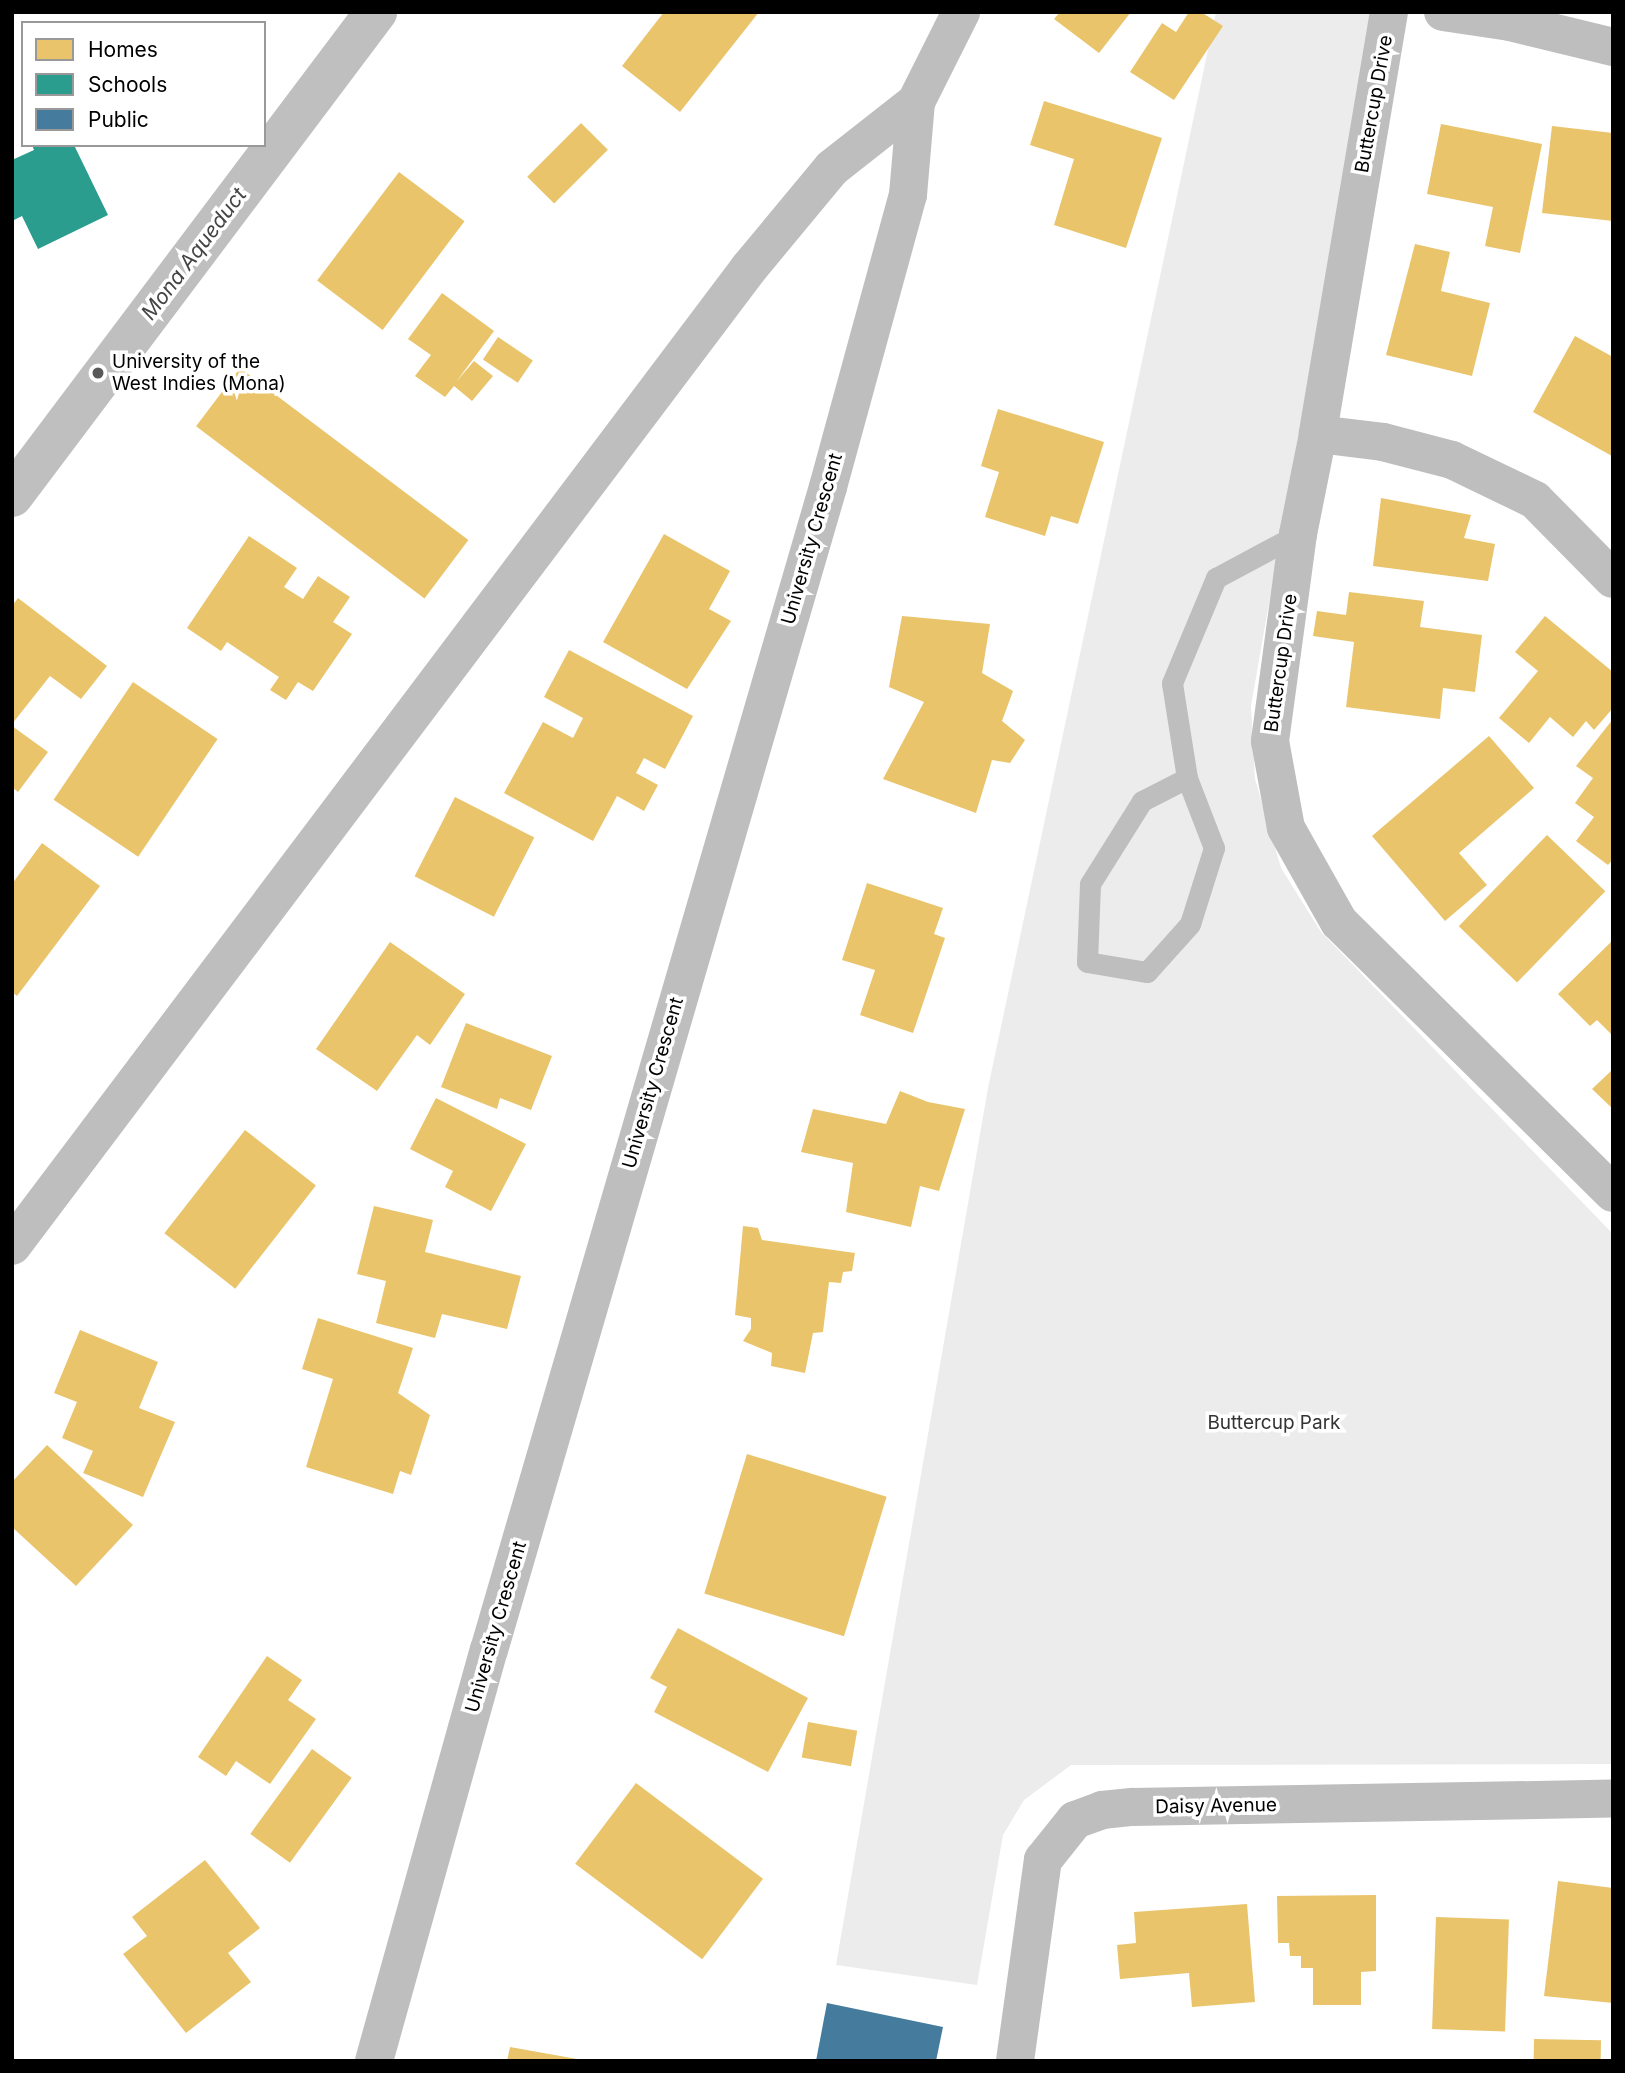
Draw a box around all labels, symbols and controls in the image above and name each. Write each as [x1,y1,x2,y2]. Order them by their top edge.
legend [21,21,266,147]
street label: Buttercup Drive [1351,33,1397,175]
text: Homes [88,37,158,62]
text: Schools [88,72,167,97]
text: Public [88,107,149,132]
water label: Mona Aqueduct [136,183,252,325]
place label: University of the West Indies (Mona) [112,351,286,395]
marker: University of the West Indies (Mona) [90,365,106,381]
street label: University Crescent [777,451,847,627]
street label: Buttercup Drive [1260,592,1302,734]
street label: University Crescent [618,995,688,1171]
park label: Buttercup Park [1207,1412,1341,1434]
street label: University Crescent [461,1539,531,1715]
street label: Daisy Avenue [1155,1794,1277,1818]

